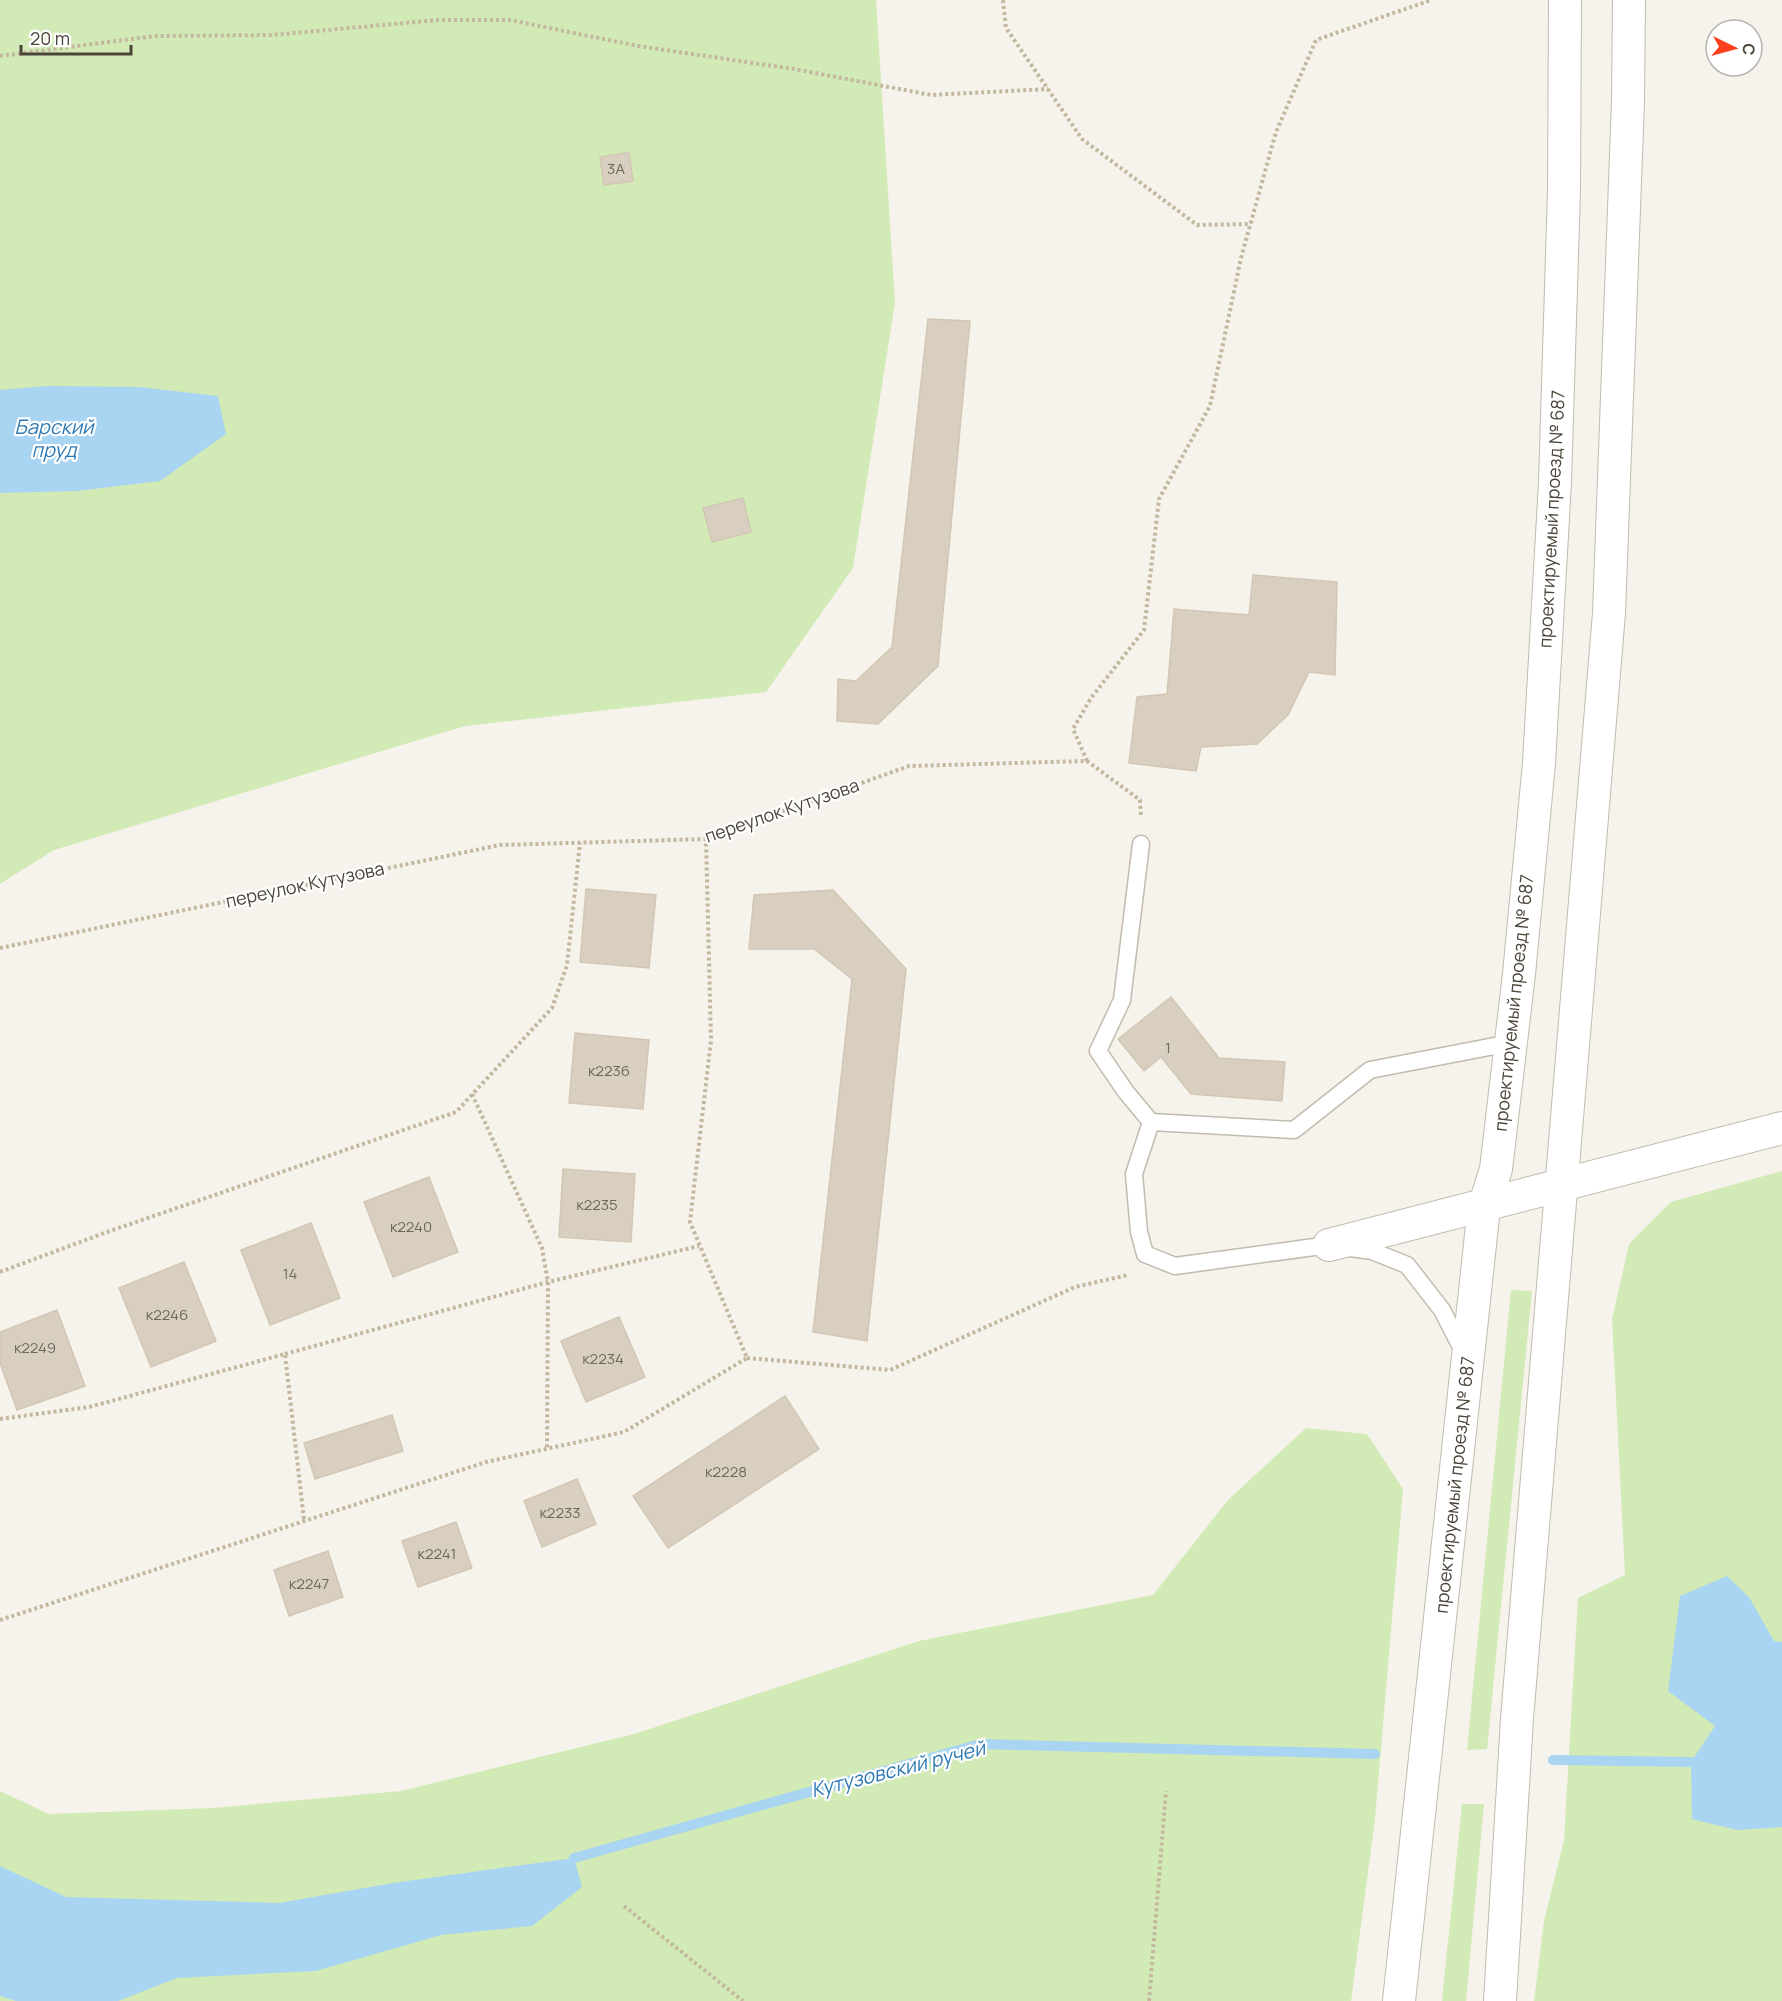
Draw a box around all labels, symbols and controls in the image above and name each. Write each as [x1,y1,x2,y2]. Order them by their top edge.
scale bar [21,18,130,56]
north arrow [1704,18,1764,78]
text: 20 m [30,26,70,50]
text: С [1737,42,1760,56]
house number: 3А [607,158,625,179]
street label: проектируемый проезд № 687 [1532,389,1570,648]
water label: Барский пруд [15,413,95,463]
street label: переулок Кутузова [701,772,862,848]
street label: переулок Кутузова [223,855,386,913]
street label: проектируемый проезд № 687 [1488,873,1538,1133]
house number: 1 [1165,1037,1171,1058]
house number: к2236 [588,1060,630,1081]
house number: к2235 [576,1194,618,1215]
house number: к2240 [390,1216,432,1237]
house number: 14 [283,1263,297,1284]
house number: к2246 [146,1304,188,1325]
house number: к2249 [14,1337,56,1358]
house number: к2234 [582,1348,624,1369]
street label: проектируемый проезд № 687 [1429,1355,1479,1615]
house number: к2228 [705,1461,747,1482]
house number: к2233 [539,1502,581,1523]
house number: к2241 [418,1543,456,1564]
house number: к2247 [289,1573,329,1594]
water label: Кутузовский ручей [808,1733,989,1803]

